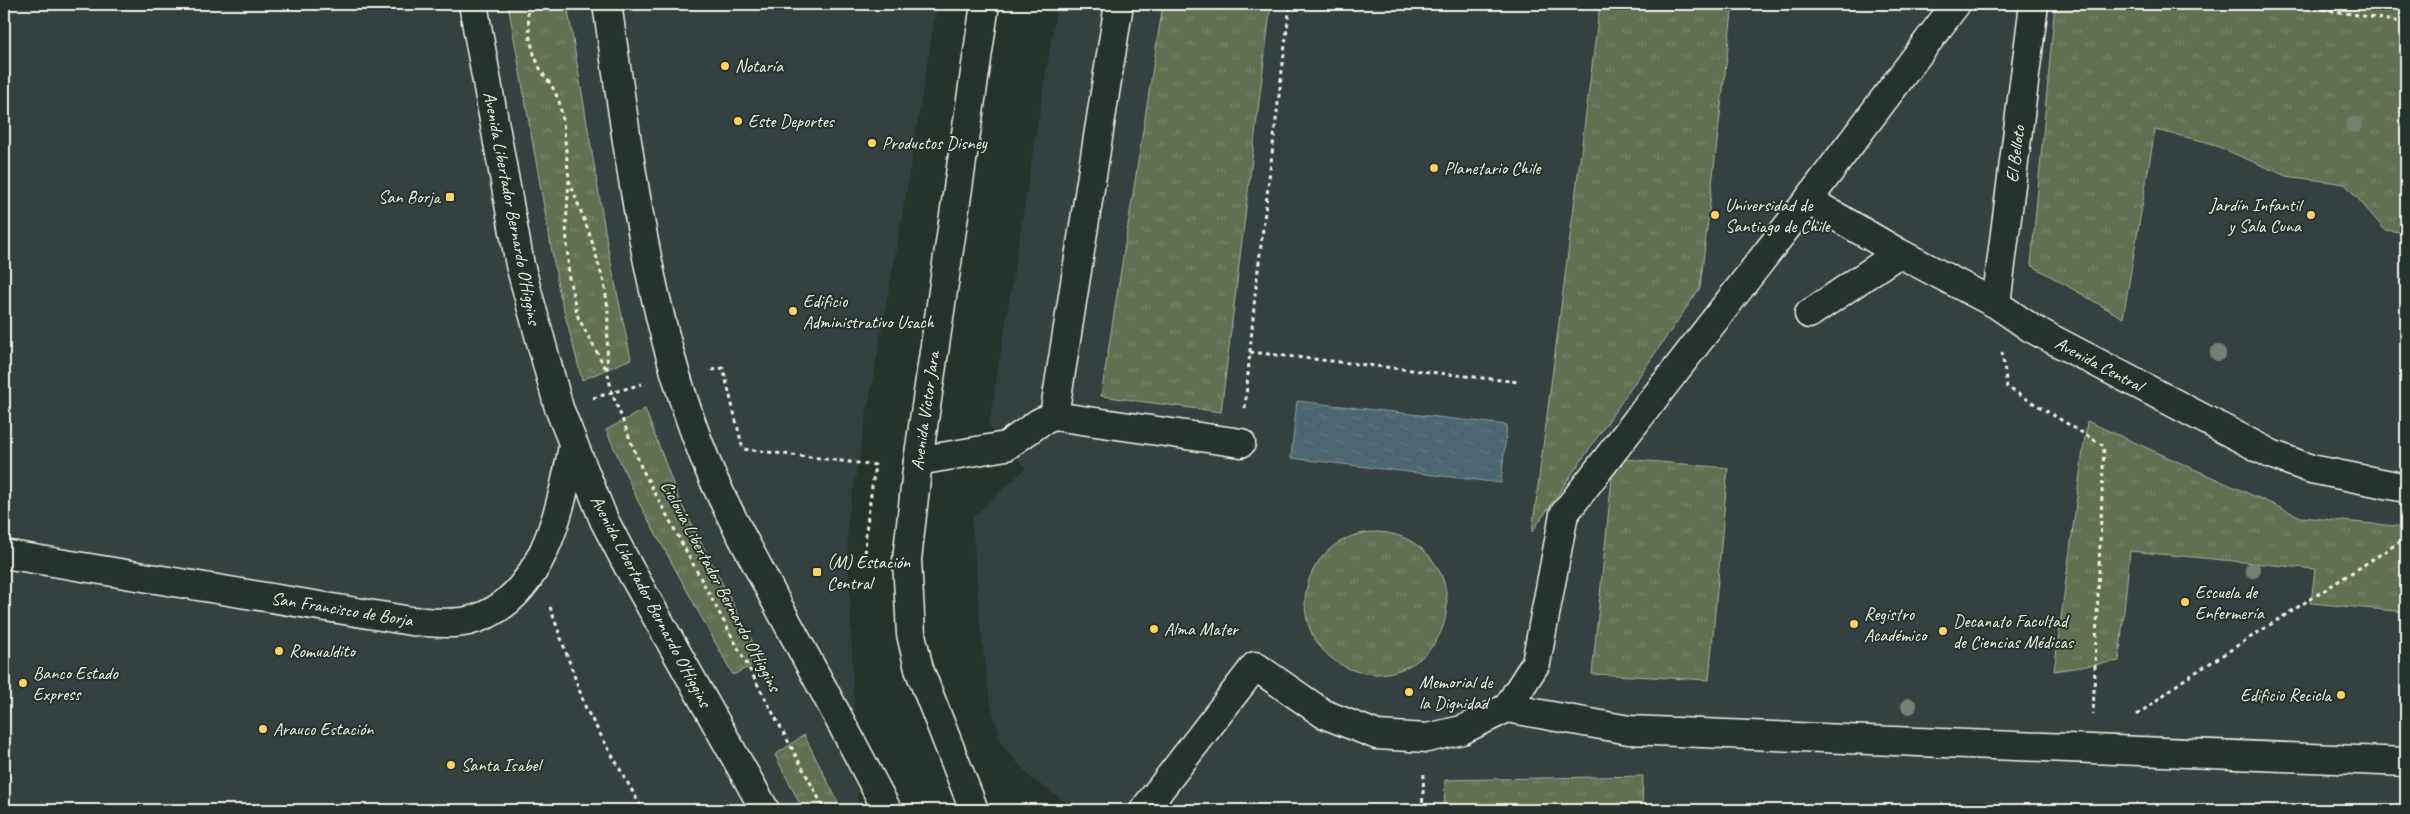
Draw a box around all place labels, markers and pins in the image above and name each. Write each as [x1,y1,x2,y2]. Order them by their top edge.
place label: Notaría [735,55,784,77]
marker: Notaría [719,60,731,72]
place label: Este Deportes [748,110,836,132]
marker: Este Deportes [732,115,744,127]
place label: Productos Disney [882,132,989,154]
marker: Productos Disney [866,137,878,149]
place label: Planetario Chile [1444,157,1541,179]
marker: Planetario Chile [1428,162,1440,174]
place label: San Borja [378,186,442,208]
marker: San Borja [444,191,456,203]
place label: Universidad de Santiago de Chile [1725,194,1831,237]
place label: Jardín Infantil y Sala Cuna [2209,194,2304,237]
marker: Universidad de Santiago de Chile [1709,209,1721,221]
marker: Jardín Infantil y Sala Cuna [2305,209,2317,221]
place label: Edificio Administrativo Usach [803,290,935,333]
marker: Edificio Administrativo Usach [787,305,799,317]
place label: (M) Estación Central [827,551,911,594]
marker: (M) Estación Central [811,566,823,578]
place label: Escuela de Enfermería [2195,581,2265,624]
marker: Escuela de Enfermería [2179,596,2191,608]
place label: Registro Académico [1864,603,1928,646]
place label: Decanato Facultad de Ciencias Médicas [1953,610,2075,653]
place label: Alma Mater [1164,618,1240,640]
marker: Registro Académico [1848,618,1860,630]
marker: Alma Mater [1148,623,1160,635]
marker: Decanato Facultad de Ciencias Médicas [1937,625,1949,637]
place label: Romualdito [289,640,356,662]
marker: Romualdito [273,645,285,657]
place label: Banco Estado Express [33,662,119,705]
place label: Memorial de la Dignidad [1419,671,1493,714]
marker: Banco Estado Express [17,677,29,689]
place label: Edificio Recicla [2240,684,2333,706]
marker: Memorial de la Dignidad [1403,686,1415,698]
marker: Edificio Recicla [2335,689,2347,701]
place label: Arauco Estación [273,718,374,740]
marker: Arauco Estación [257,723,269,735]
place label: Santa Isabel [461,754,543,776]
marker: Santa Isabel [445,759,457,771]

